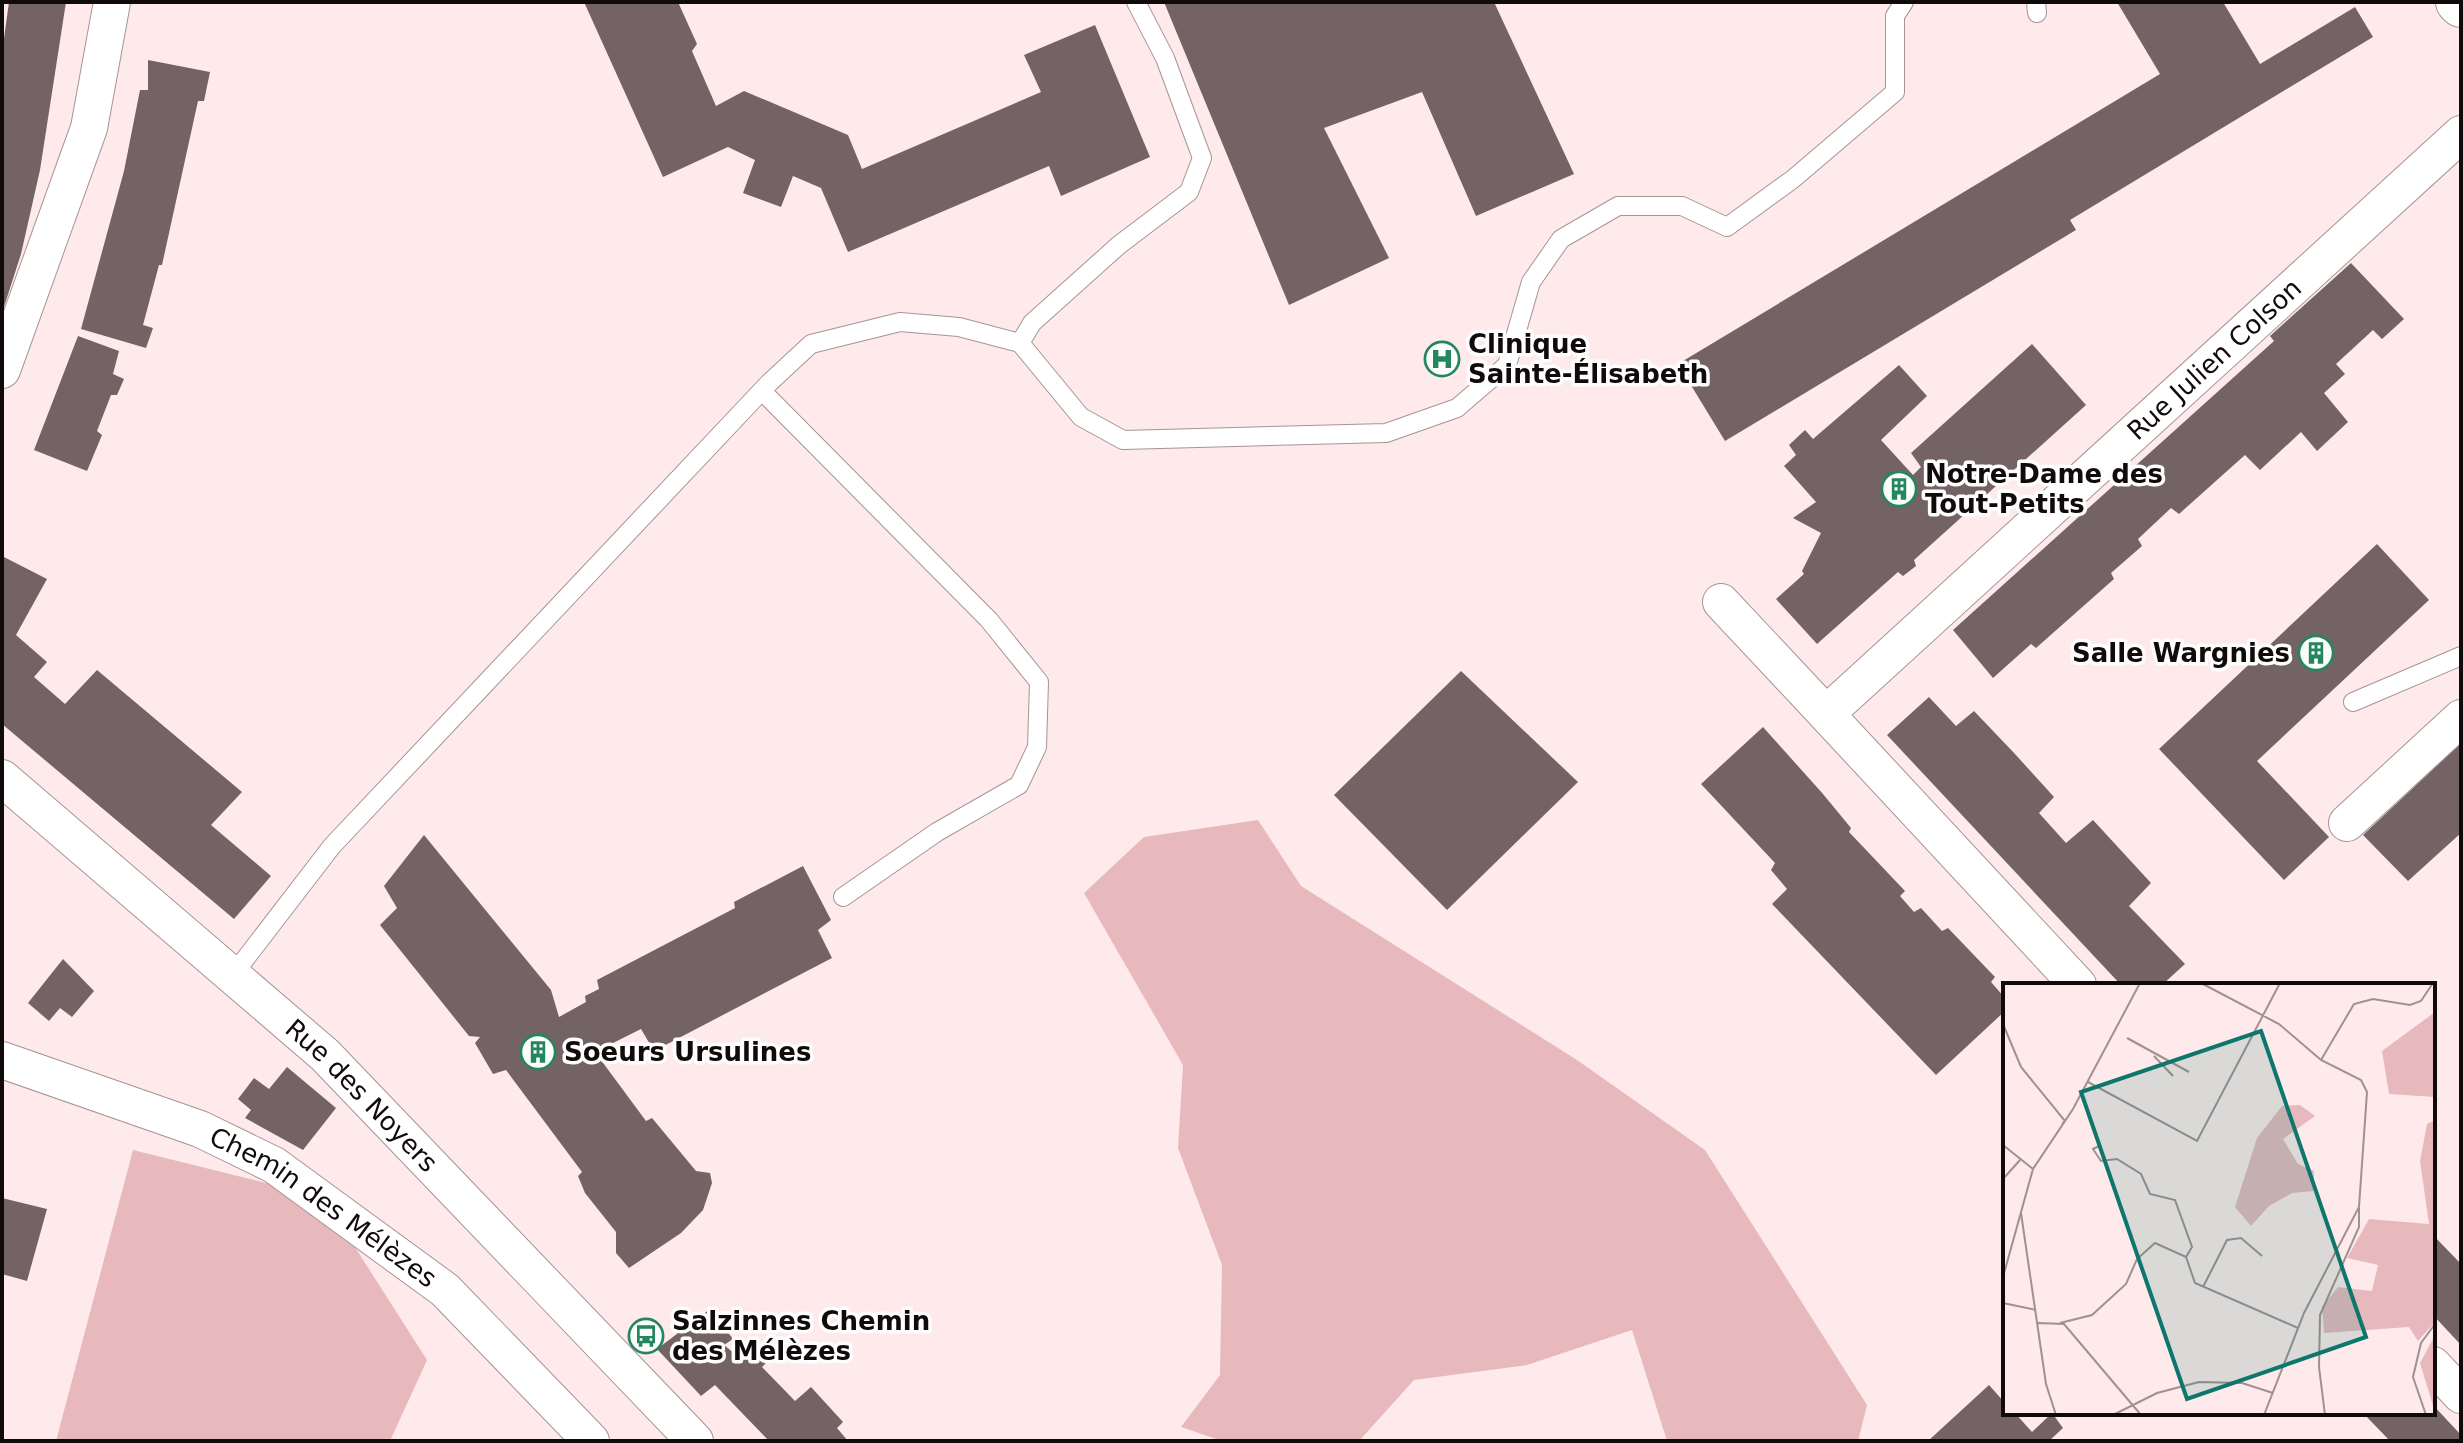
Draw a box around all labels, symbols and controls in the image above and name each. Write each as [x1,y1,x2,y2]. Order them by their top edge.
street label: Rue Julien Colson [2121,273,2307,446]
place label: Clinique Sainte-Élisabeth [1468,329,1708,389]
hospital icon: Clinique Sainte-Élisabeth [1423,340,1461,378]
place label: Notre-Dame des Tout-Petits [1925,459,2163,519]
building icon: Notre-Dame des Tout-Petits [1880,470,1918,508]
building icon: Salle Wargnies [2297,634,2335,672]
place label: Salle Wargnies [2072,638,2290,668]
inset map [2003,983,2435,1415]
street label: Rue des Noyers [280,1013,444,1178]
building icon: Soeurs Ursulines [519,1033,557,1071]
place label: Soeurs Ursulines [564,1037,811,1067]
street label: Chemin des Mélèzes [205,1121,442,1294]
place label: Salzinnes Chemin des Mélèzes [672,1306,930,1366]
bus stop icon: Salzinnes Chemin des Mélèzes [627,1317,665,1355]

